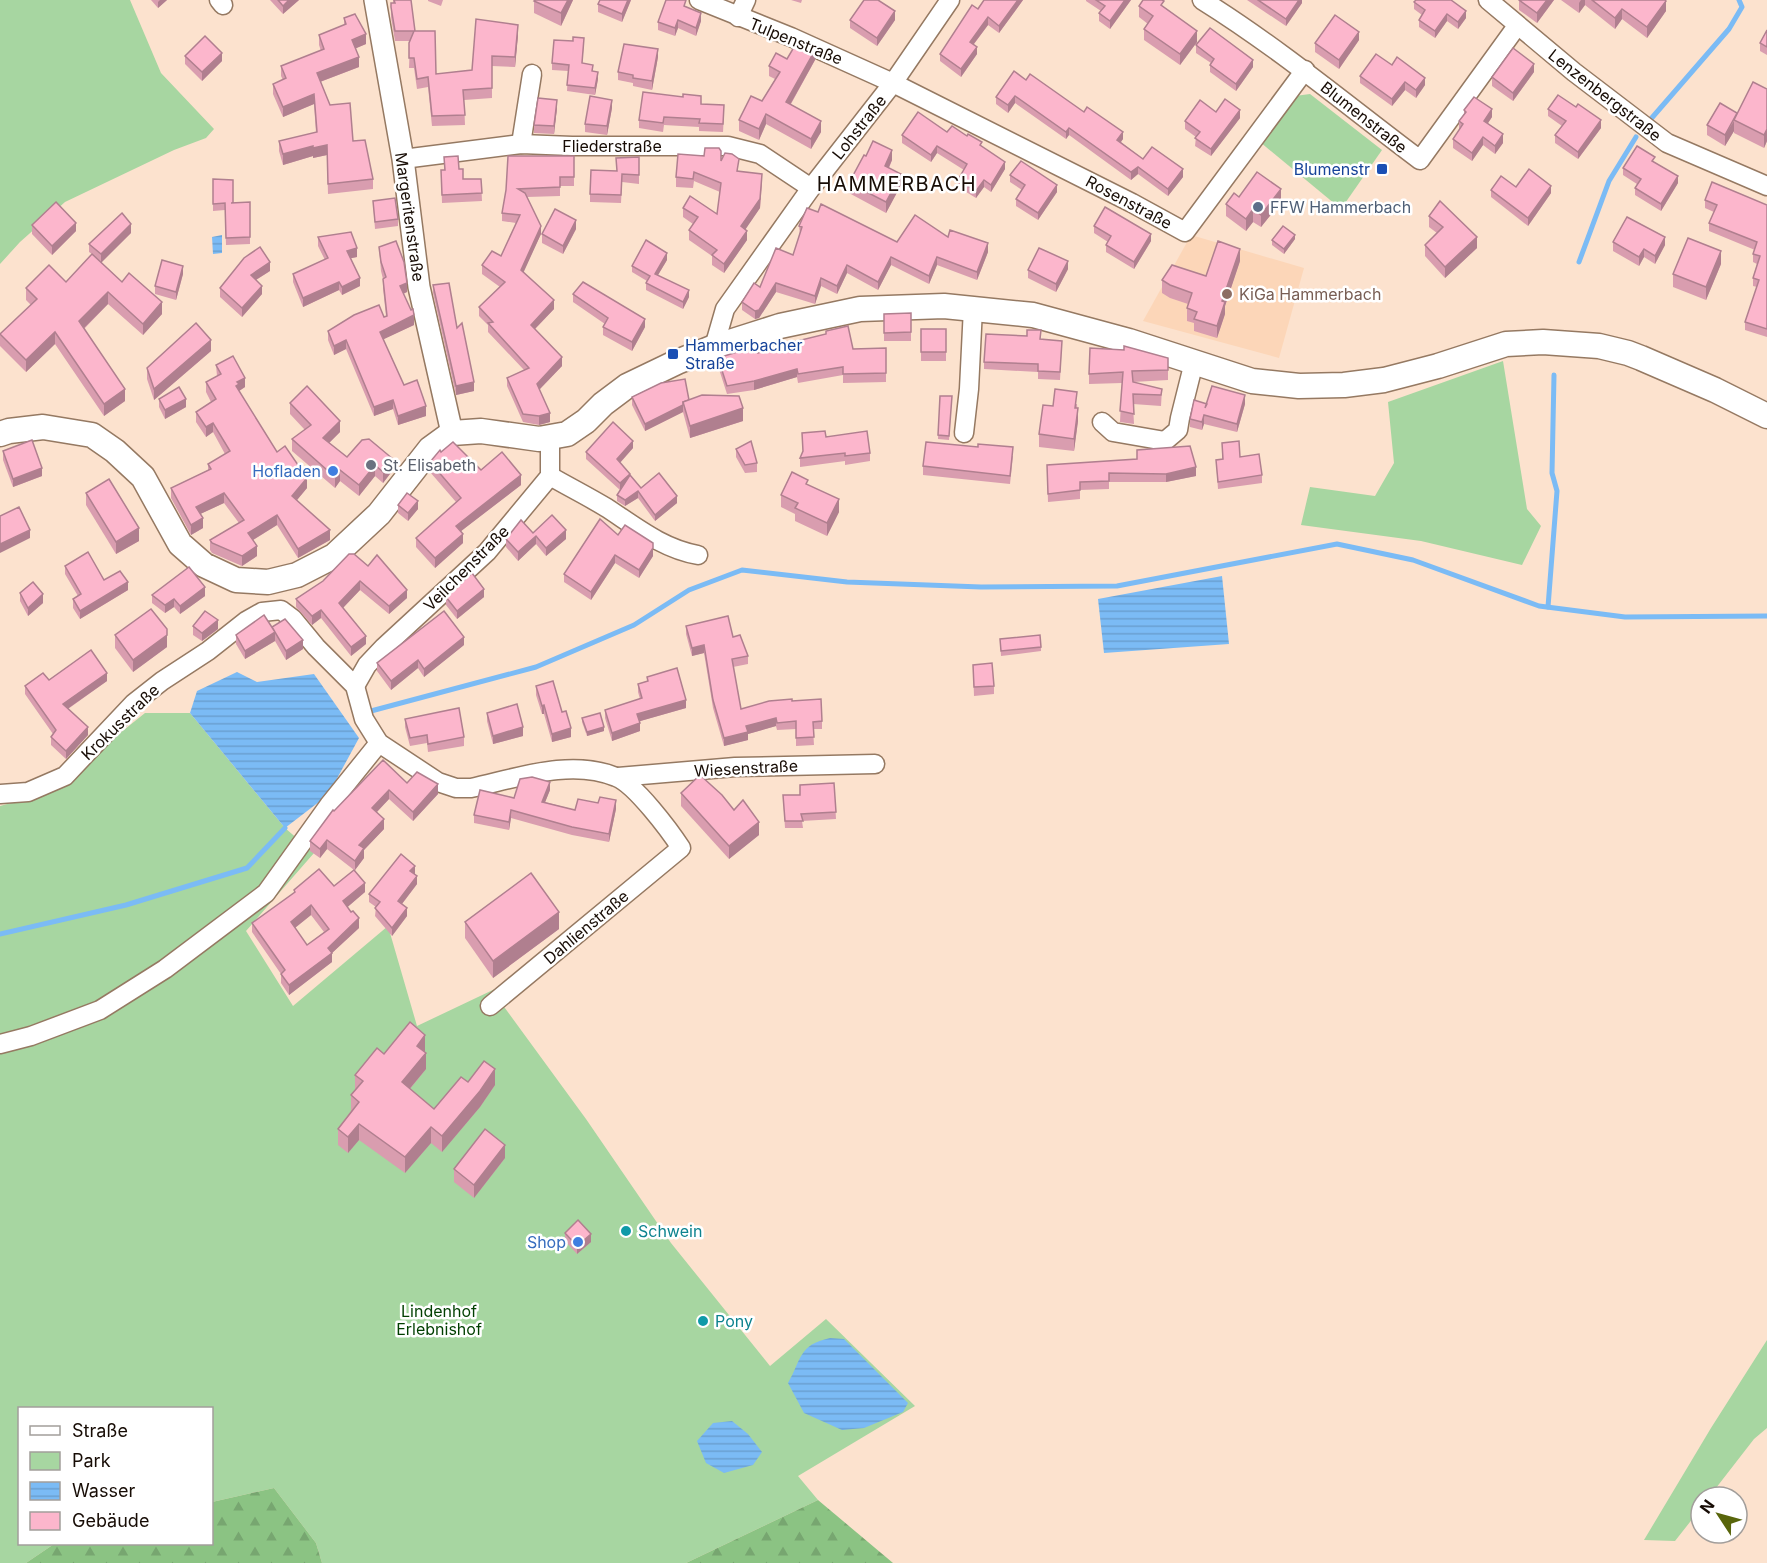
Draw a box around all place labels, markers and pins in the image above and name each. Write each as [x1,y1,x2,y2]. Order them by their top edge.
place label: Blumenstr [1294,159,1370,179]
marker: Blumenstr [1375,162,1389,176]
place label: FFW Hammerbach [1270,197,1411,217]
marker: FFW Hammerbach [1251,200,1265,214]
place label: KiGa Hammerbach [1239,284,1381,304]
marker: KiGa Hammerbach [1220,287,1234,301]
place label: Hammerbacher Straße [685,335,802,373]
marker: Hammerbacher Straße [666,347,680,361]
place label: St. Elisabeth [383,455,476,475]
marker: St. Elisabeth [364,458,378,472]
place label: Hofladen [252,461,321,481]
marker: Hofladen [326,464,340,478]
place label: Schwein [638,1221,702,1241]
marker: Schwein [619,1224,633,1238]
place label: Shop [527,1232,566,1252]
marker: Shop [571,1235,585,1249]
place label: Pony [715,1311,753,1331]
marker: Pony [696,1314,710,1328]

